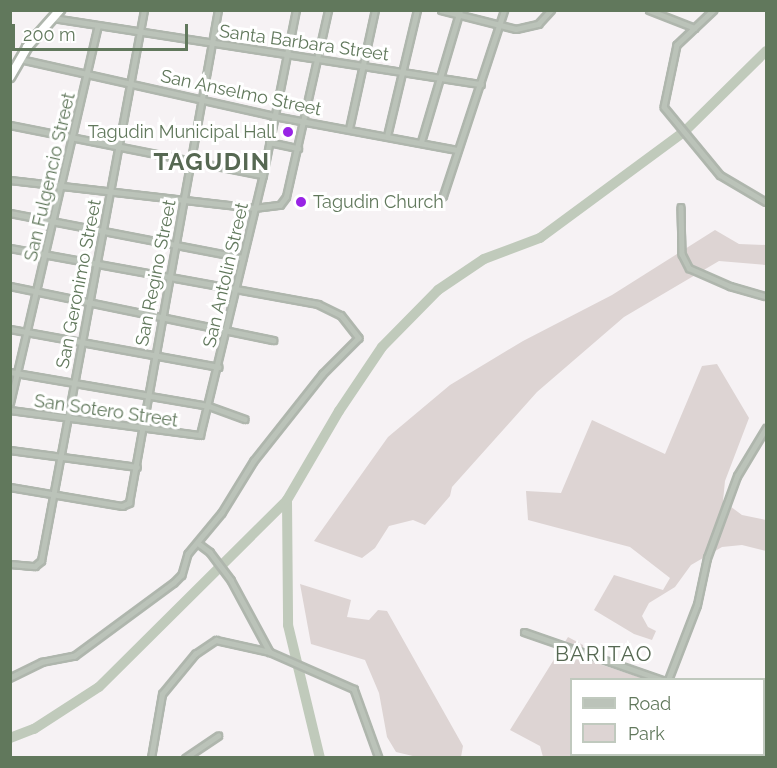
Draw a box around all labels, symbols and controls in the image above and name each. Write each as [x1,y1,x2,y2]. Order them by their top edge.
scale bar [15,12,190,50]
street label: Santa Barbara Street [218,20,390,66]
text: 200 m [23,24,76,45]
street label: San Anselmo Street [158,65,324,121]
street label: San Fulgencio Street [20,90,80,264]
place label: Tagudin Municipal Hall [87,121,276,143]
marker: Tagudin Municipal Hall [281,125,295,139]
district label: TAGUDIN [153,148,271,176]
place label: Tagudin Church [313,191,444,213]
marker: Tagudin Church [294,195,308,209]
street label: San Geronimo Street [52,197,106,371]
street label: San Regino Street [131,198,181,348]
street label: San Antolin Street [199,200,253,350]
street label: San Sotero Street [33,390,179,432]
district label: BARITAO [555,641,653,667]
legend [570,678,765,756]
text: Road [628,693,671,714]
text: Park [628,723,665,744]

